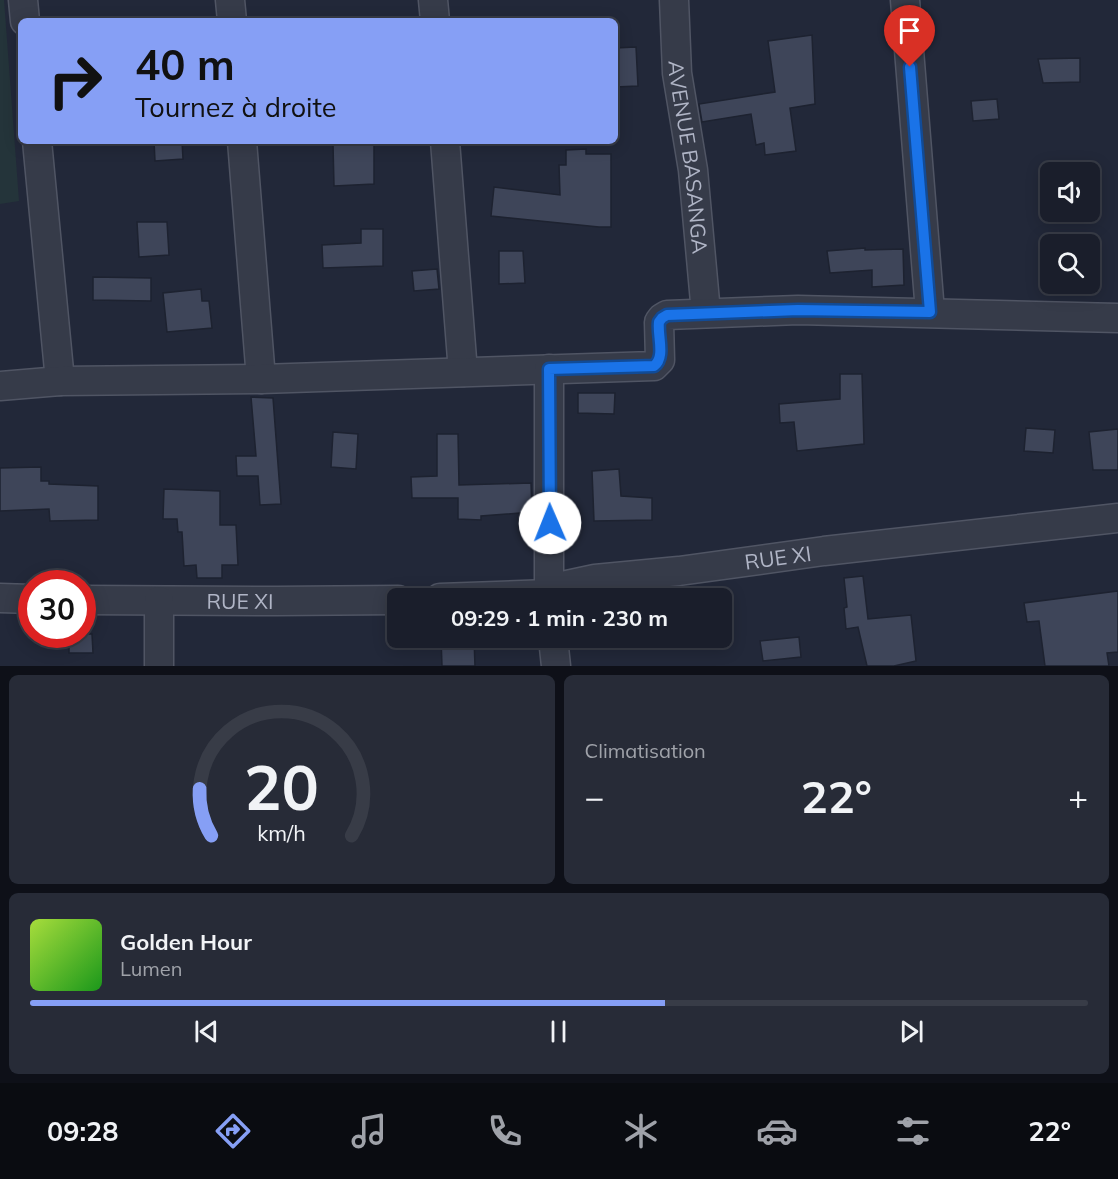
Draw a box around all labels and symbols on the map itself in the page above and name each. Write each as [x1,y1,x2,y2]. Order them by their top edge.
pin [884,5,935,67]
street label: AVENUE BASANGA [664,60,714,255]
position arrow [518,491,582,555]
street label: RUE XI [743,540,813,575]
speed limit sign: 30 [18,570,96,648]
street label: RUE XI [206,588,274,614]

